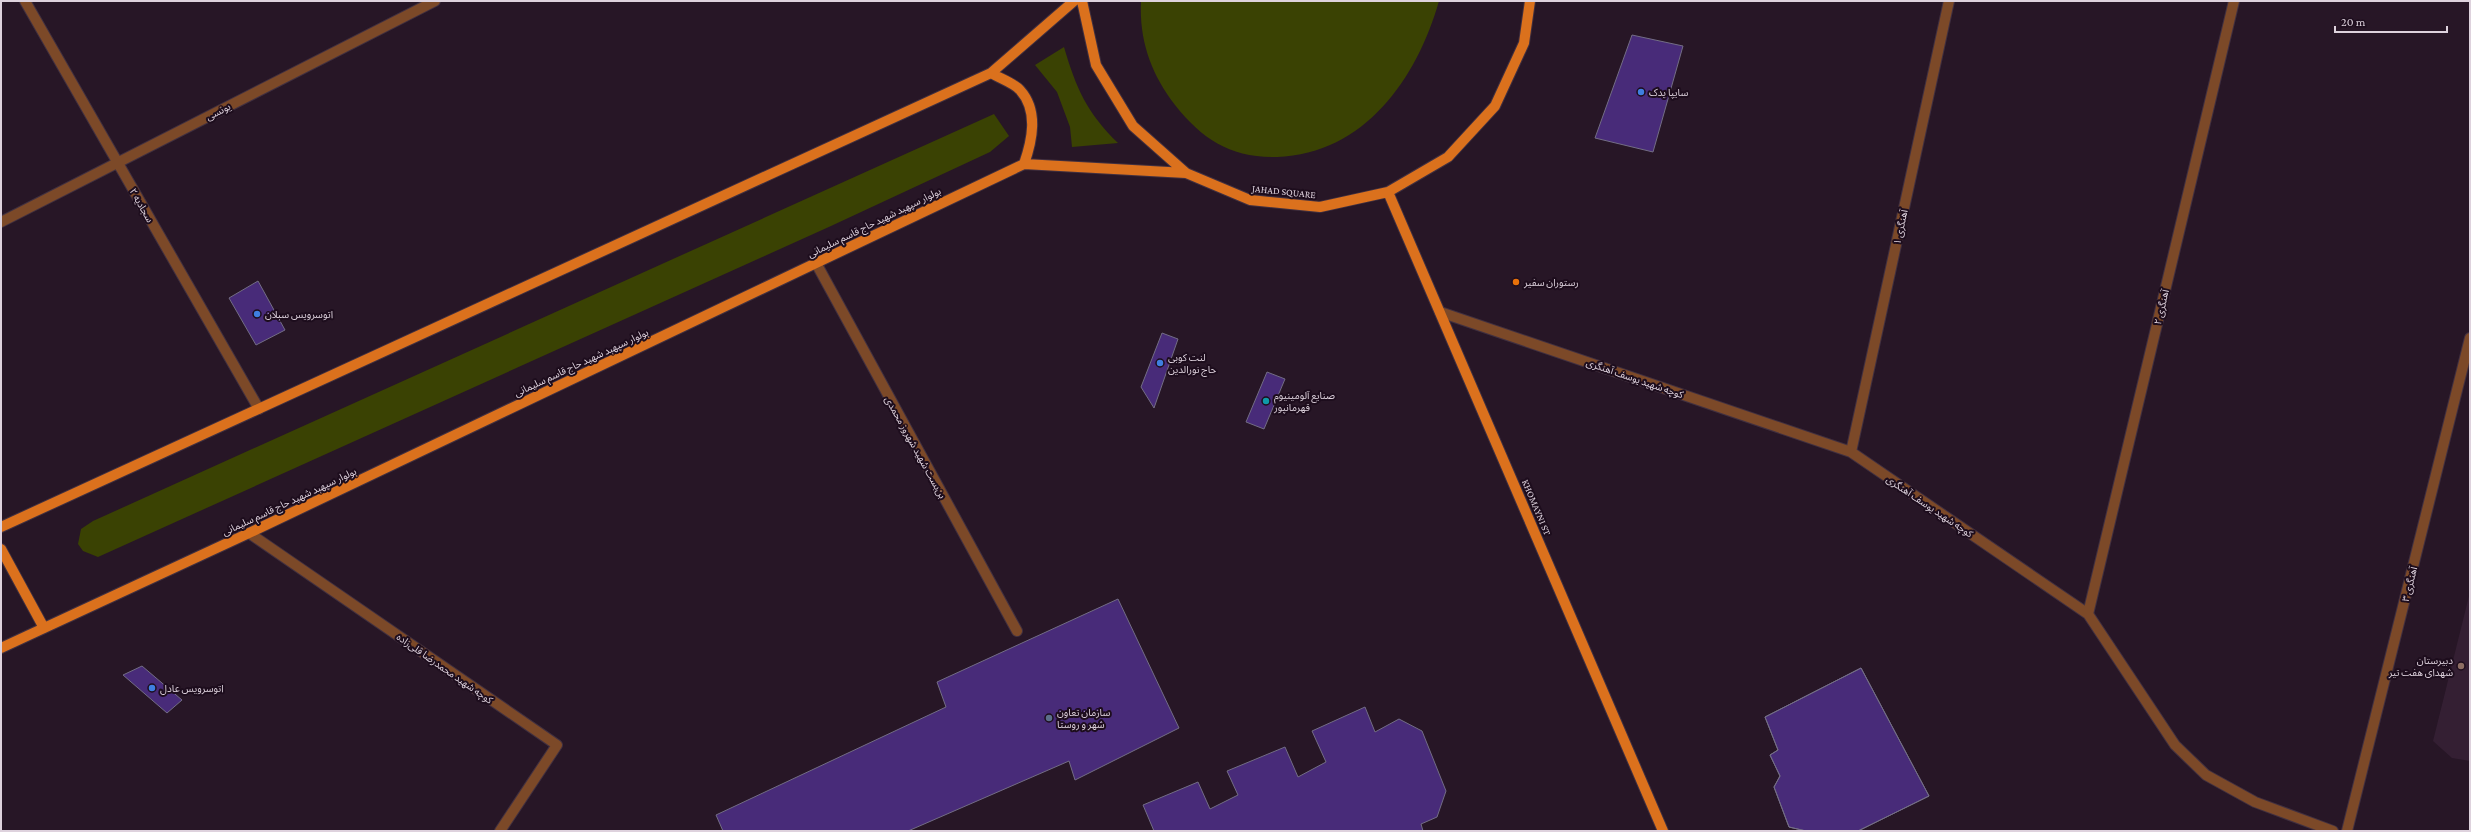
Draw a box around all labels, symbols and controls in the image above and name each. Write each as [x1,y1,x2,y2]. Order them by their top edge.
scale bar [2335,8,2447,34]
text: 20 m [2341,15,2366,29]
marker: سایپا یدک [1636,87,1646,97]
place label: سایپا یدک [1649,87,1688,99]
street label: یونسی [204,101,233,123]
street label: JAHAD SQUARE [1251,183,1317,200]
street label: بولوار سپهبد شهید حاج قاسم سلیمانی [806,185,944,261]
street label: سجادیه ۲ [127,186,156,224]
street label: آهنگری ۱ [1891,207,1911,246]
marker: رستوران سفیر [1511,277,1521,287]
place label: رستوران سفیر [1523,277,1579,289]
street label: آهنگری ۲ [2152,287,2172,326]
marker: اتوسرویس سبلان [252,309,262,319]
place label: اتوسرویس سبلان [265,309,333,321]
street label: بولوار سپهبد شهید حاج قاسم سلیمانی [512,326,651,400]
place label: لنت کوبی حاج نورالدین [1168,352,1217,377]
street label: کوچه شهید یوسف آهنگری [1585,357,1686,402]
marker: لنت کوبی حاج نورالدین [1155,358,1165,368]
place label: صنایع آلومینیوم قهرمانپور [1273,390,1335,414]
street label: بن‌بست شهید شهروز محمدی [882,394,948,501]
marker: صنایع آلومینیوم قهرمانپور [1261,396,1271,406]
street label: بولوار سپهبد شهید حاج قاسم سلیمانی [220,465,359,539]
street label: کوچه شهید یوسف آهنگری [1884,473,1976,541]
street label: KHOMAYNI ST [1520,478,1553,537]
street label: آهنگری ۳ [2400,564,2420,603]
street label: کوچه شهید محمدرضا قلی‌زاده [394,631,496,707]
place label: دبیرستان شهدای هفت تیر [2388,655,2453,679]
marker: دبیرستان شهدای هفت تیر [2456,661,2466,671]
marker: اتوسرویس عادل [147,683,157,693]
place label: اتوسرویس عادل [160,683,224,695]
place label: سازمان تعاون شهر و روستا [1057,707,1110,731]
marker: سازمان تعاون شهر و روستا [1044,713,1054,723]

